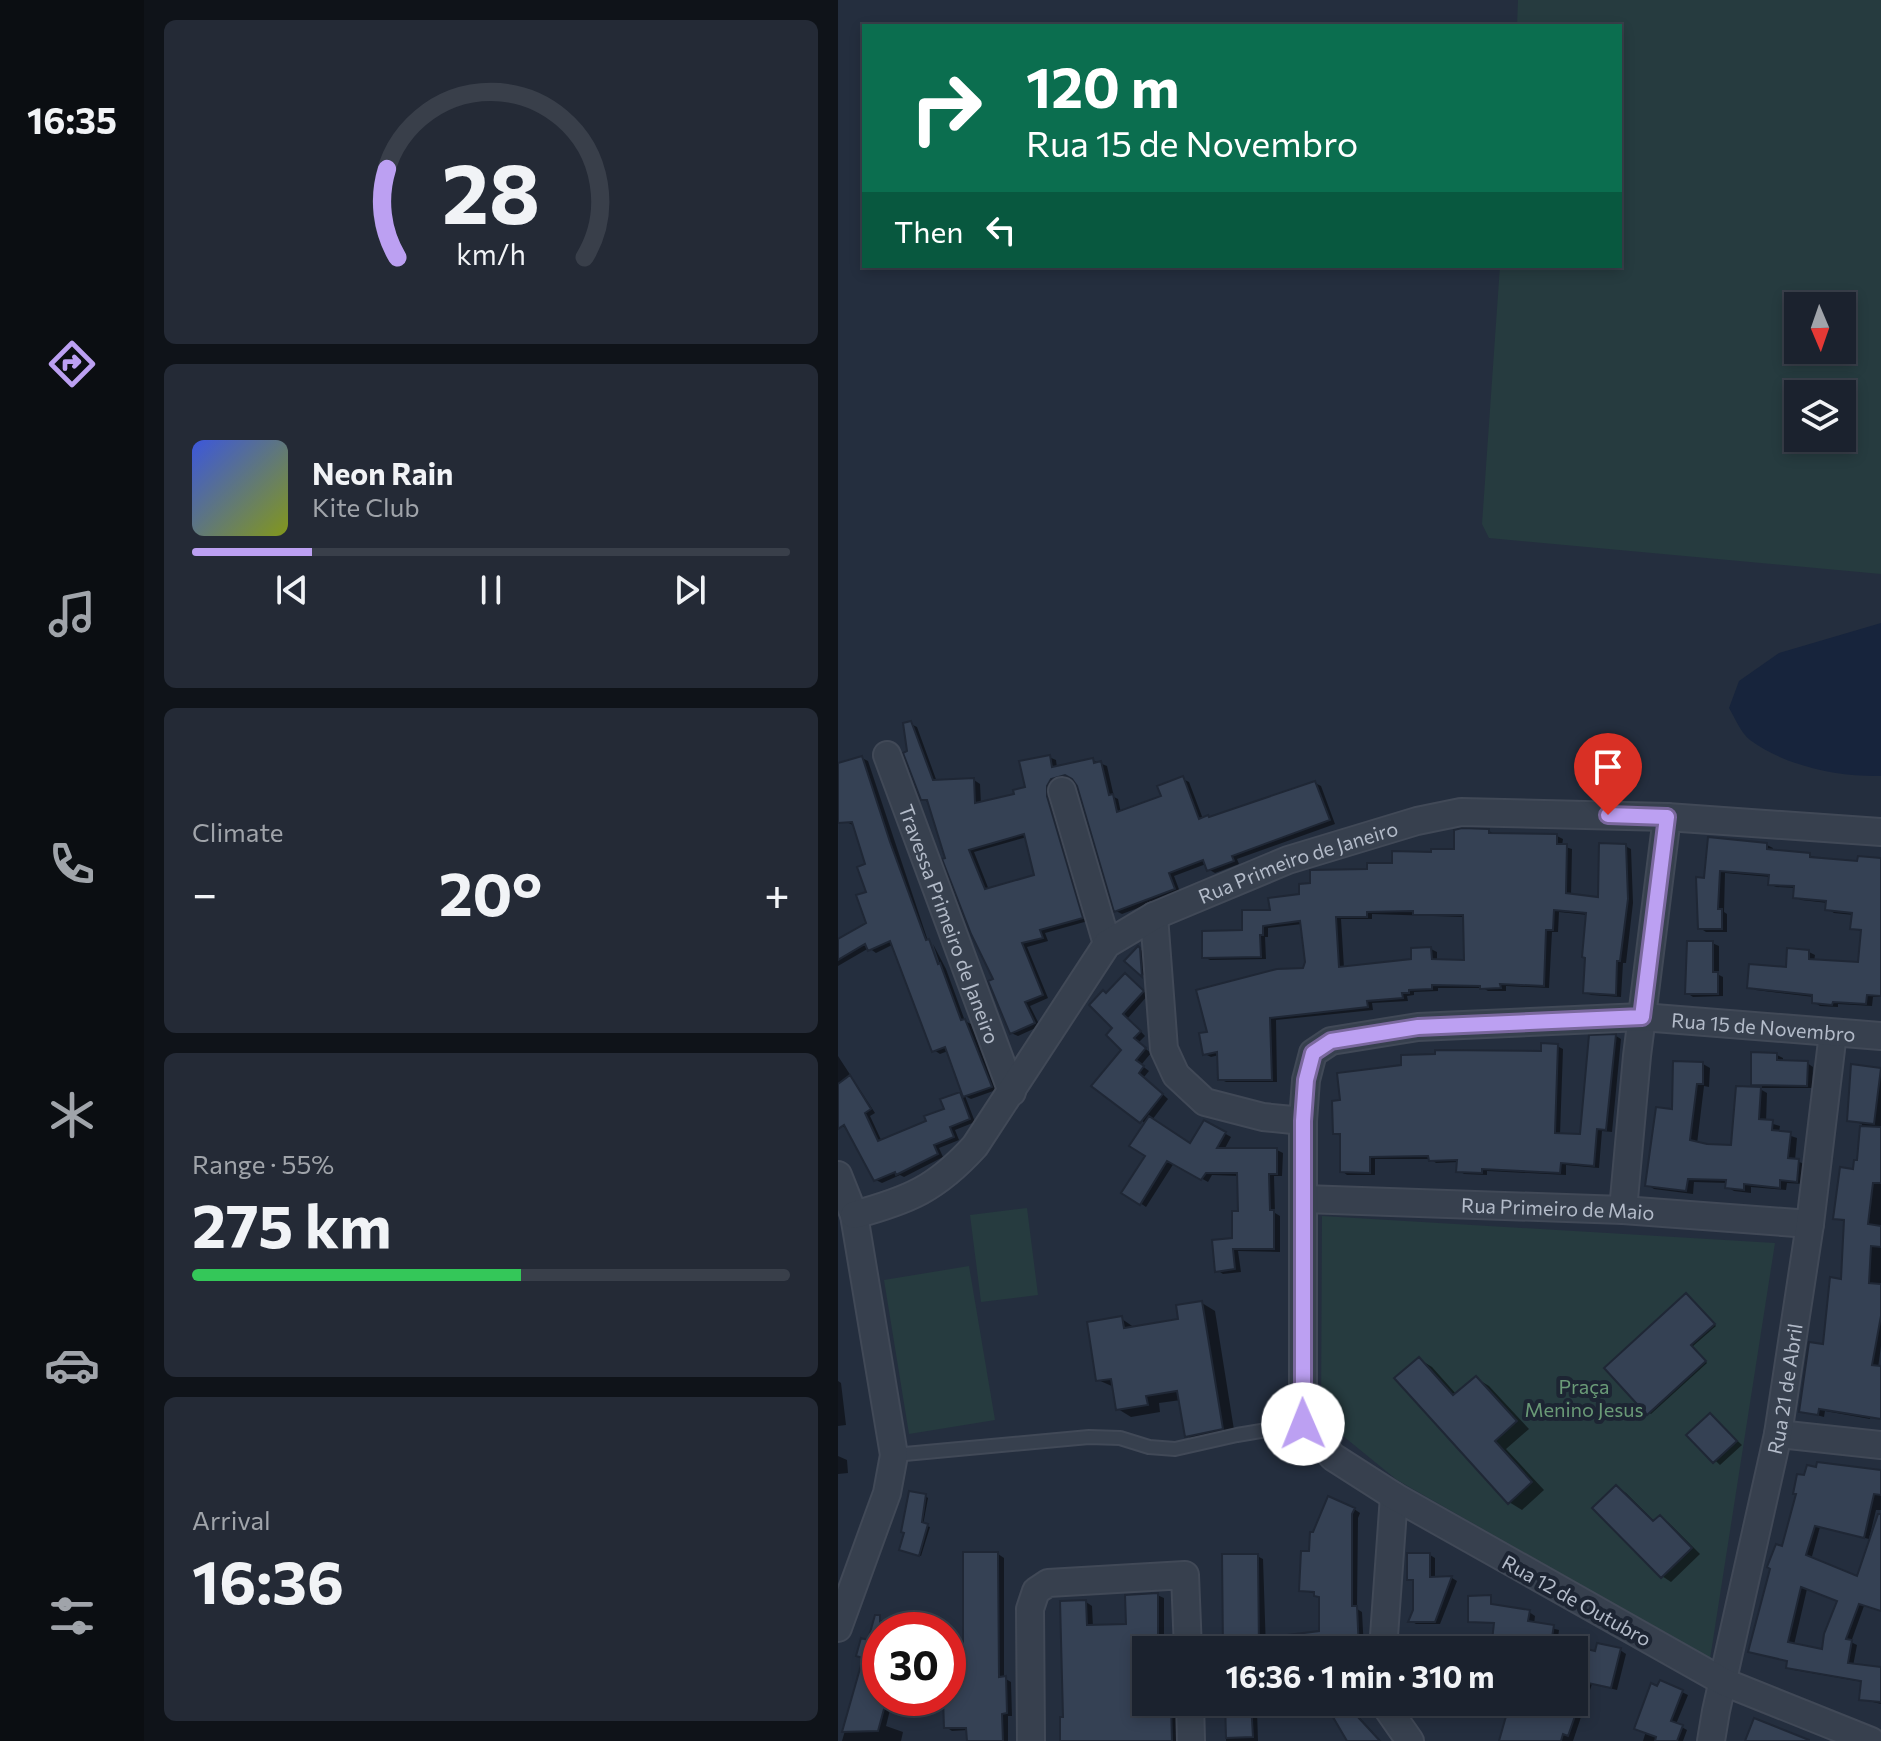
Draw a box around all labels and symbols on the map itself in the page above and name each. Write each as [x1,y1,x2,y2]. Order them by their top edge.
north arrow [1784,292,1856,364]
pin [1574,733,1642,815]
street label: Travessa Primeiro de Janeiro [894,801,1005,1047]
street label: Rua Primeiro de Janeiro [1195,816,1401,908]
street label: Rua 15 de Novembro [1670,1007,1856,1046]
street label: Rua Primeiro de Maio [1461,1192,1655,1224]
street label: Rua 21 de Abril [1762,1322,1807,1456]
park label: Praça Menino Jesus [1524,1374,1644,1421]
position arrow [1261,1382,1345,1466]
street label: Rua 12 de Outubro [1498,1549,1656,1651]
speed limit sign: 30 [862,1612,966,1716]

